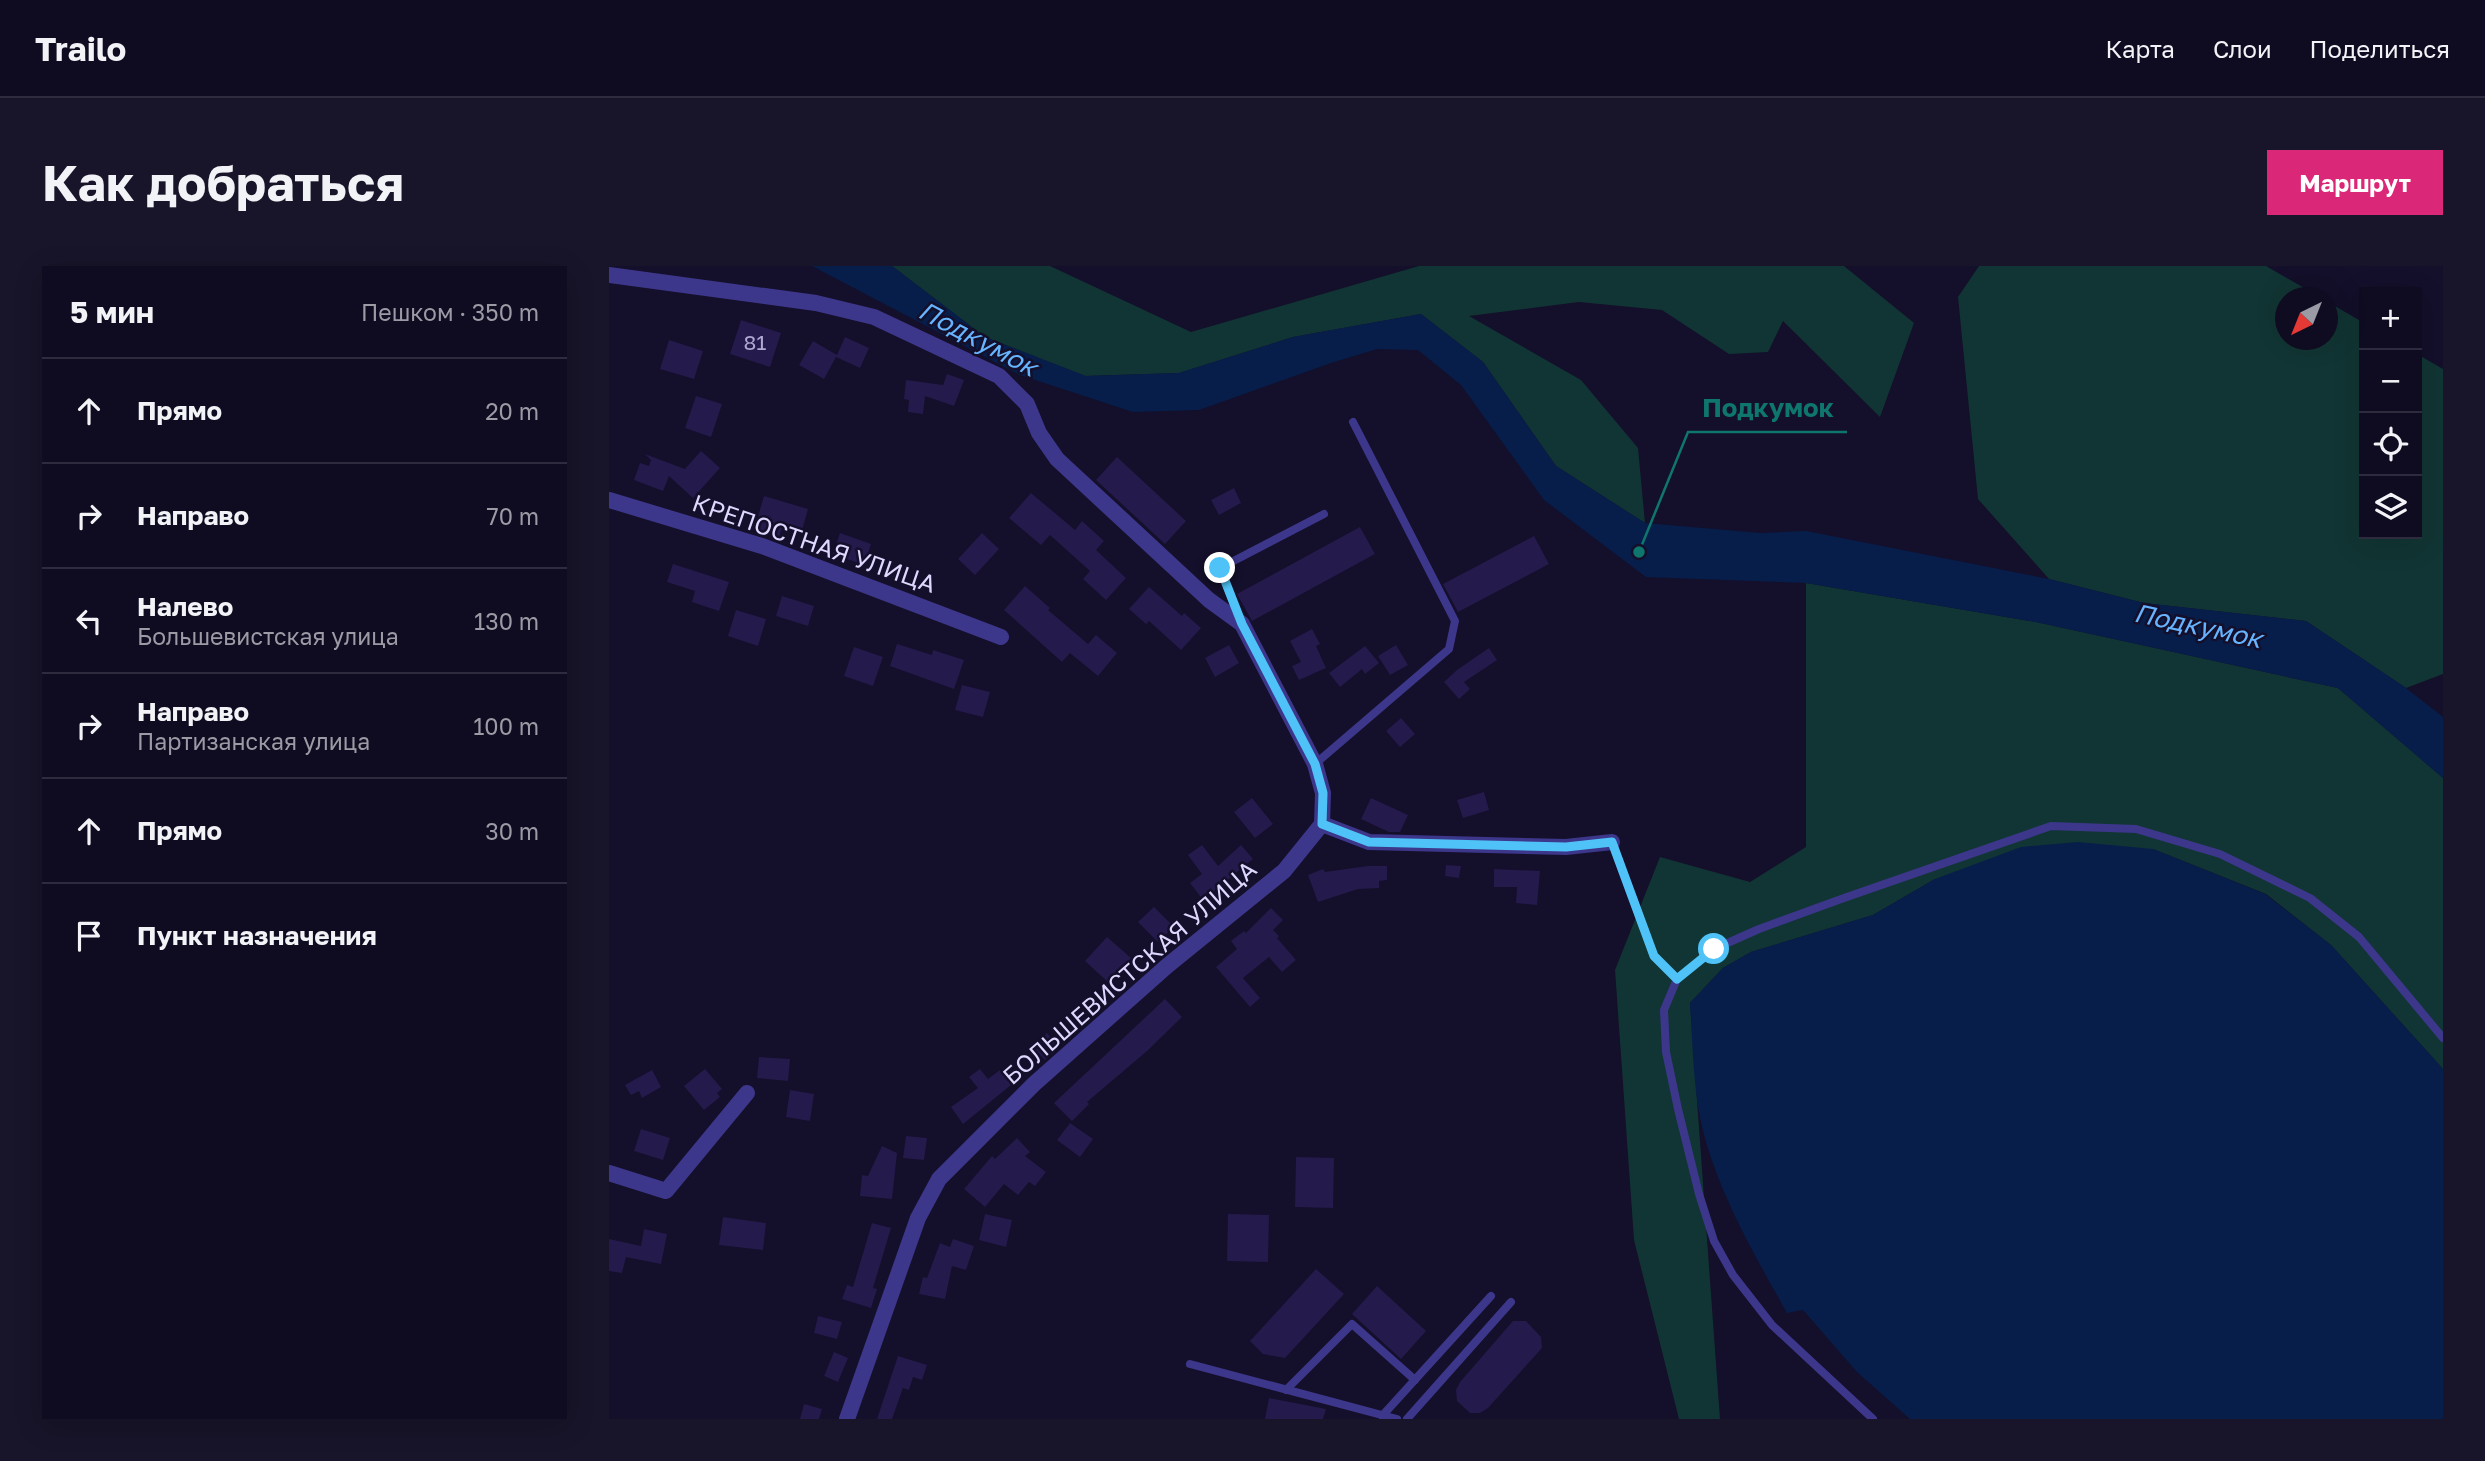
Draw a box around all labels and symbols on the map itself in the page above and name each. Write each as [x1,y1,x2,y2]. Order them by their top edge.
north arrow [2275,287,2338,350]
water label: Подкумок [914,294,1045,384]
house number: 81 [744,329,767,355]
callout: Подкумок [1688,385,1847,432]
text: Подкумок [1702,392,1834,423]
street label: КРЕПОСТНАЯ УЛИЦА [689,487,940,598]
route end [1204,552,1235,583]
water label: Подкумок [2131,597,2268,655]
street label: БОЛЬШЕВИСТСКАЯ УЛИЦА [996,854,1262,1090]
route start [1698,933,1729,964]

